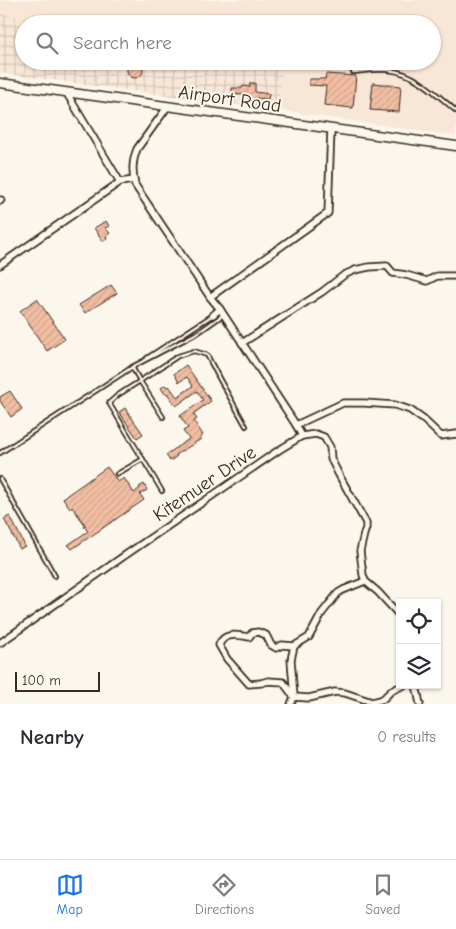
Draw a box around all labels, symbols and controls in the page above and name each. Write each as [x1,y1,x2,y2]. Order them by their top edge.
search box [15,15,441,70]
icon: search [33,29,61,57]
text: Search here [73,32,172,54]
street label: Airport Road [177,81,283,117]
street label: Kitemuer Drive [149,441,260,526]
map controls [396,599,441,689]
button: locate [396,599,441,644]
button: layers [396,644,441,689]
scale bar [15,669,100,692]
text: 100 m [22,672,61,689]
text: Nearby [20,725,84,749]
text: 0 results [377,728,436,746]
tab: Map [56,871,84,918]
tab: Directions [195,871,254,918]
tab: Saved [365,871,400,918]

